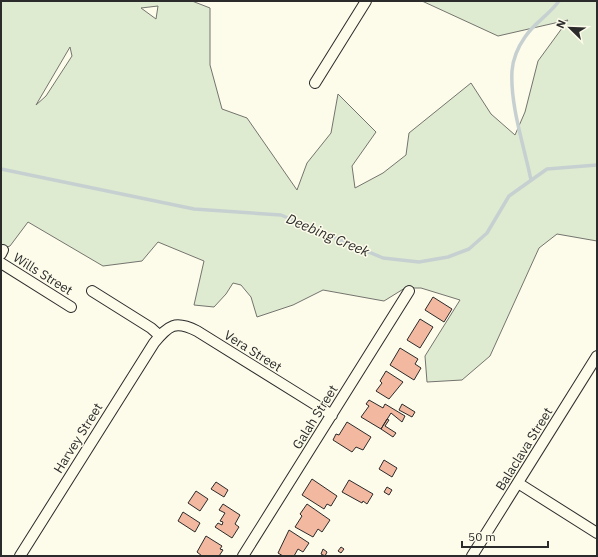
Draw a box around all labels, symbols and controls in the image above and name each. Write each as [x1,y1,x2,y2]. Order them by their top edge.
north arrow [550,8,590,48]
text: N [553,18,569,30]
water label: Deebing Creek [284,209,373,261]
street label: Wills Street [10,249,76,299]
street label: Vera Street [221,327,285,375]
street label: Galah Street [289,382,341,452]
street label: Harvey Street [50,400,106,476]
street label: Balaclava Street [492,404,556,494]
scale bar [462,523,548,549]
text: 50 m [468,529,496,544]

